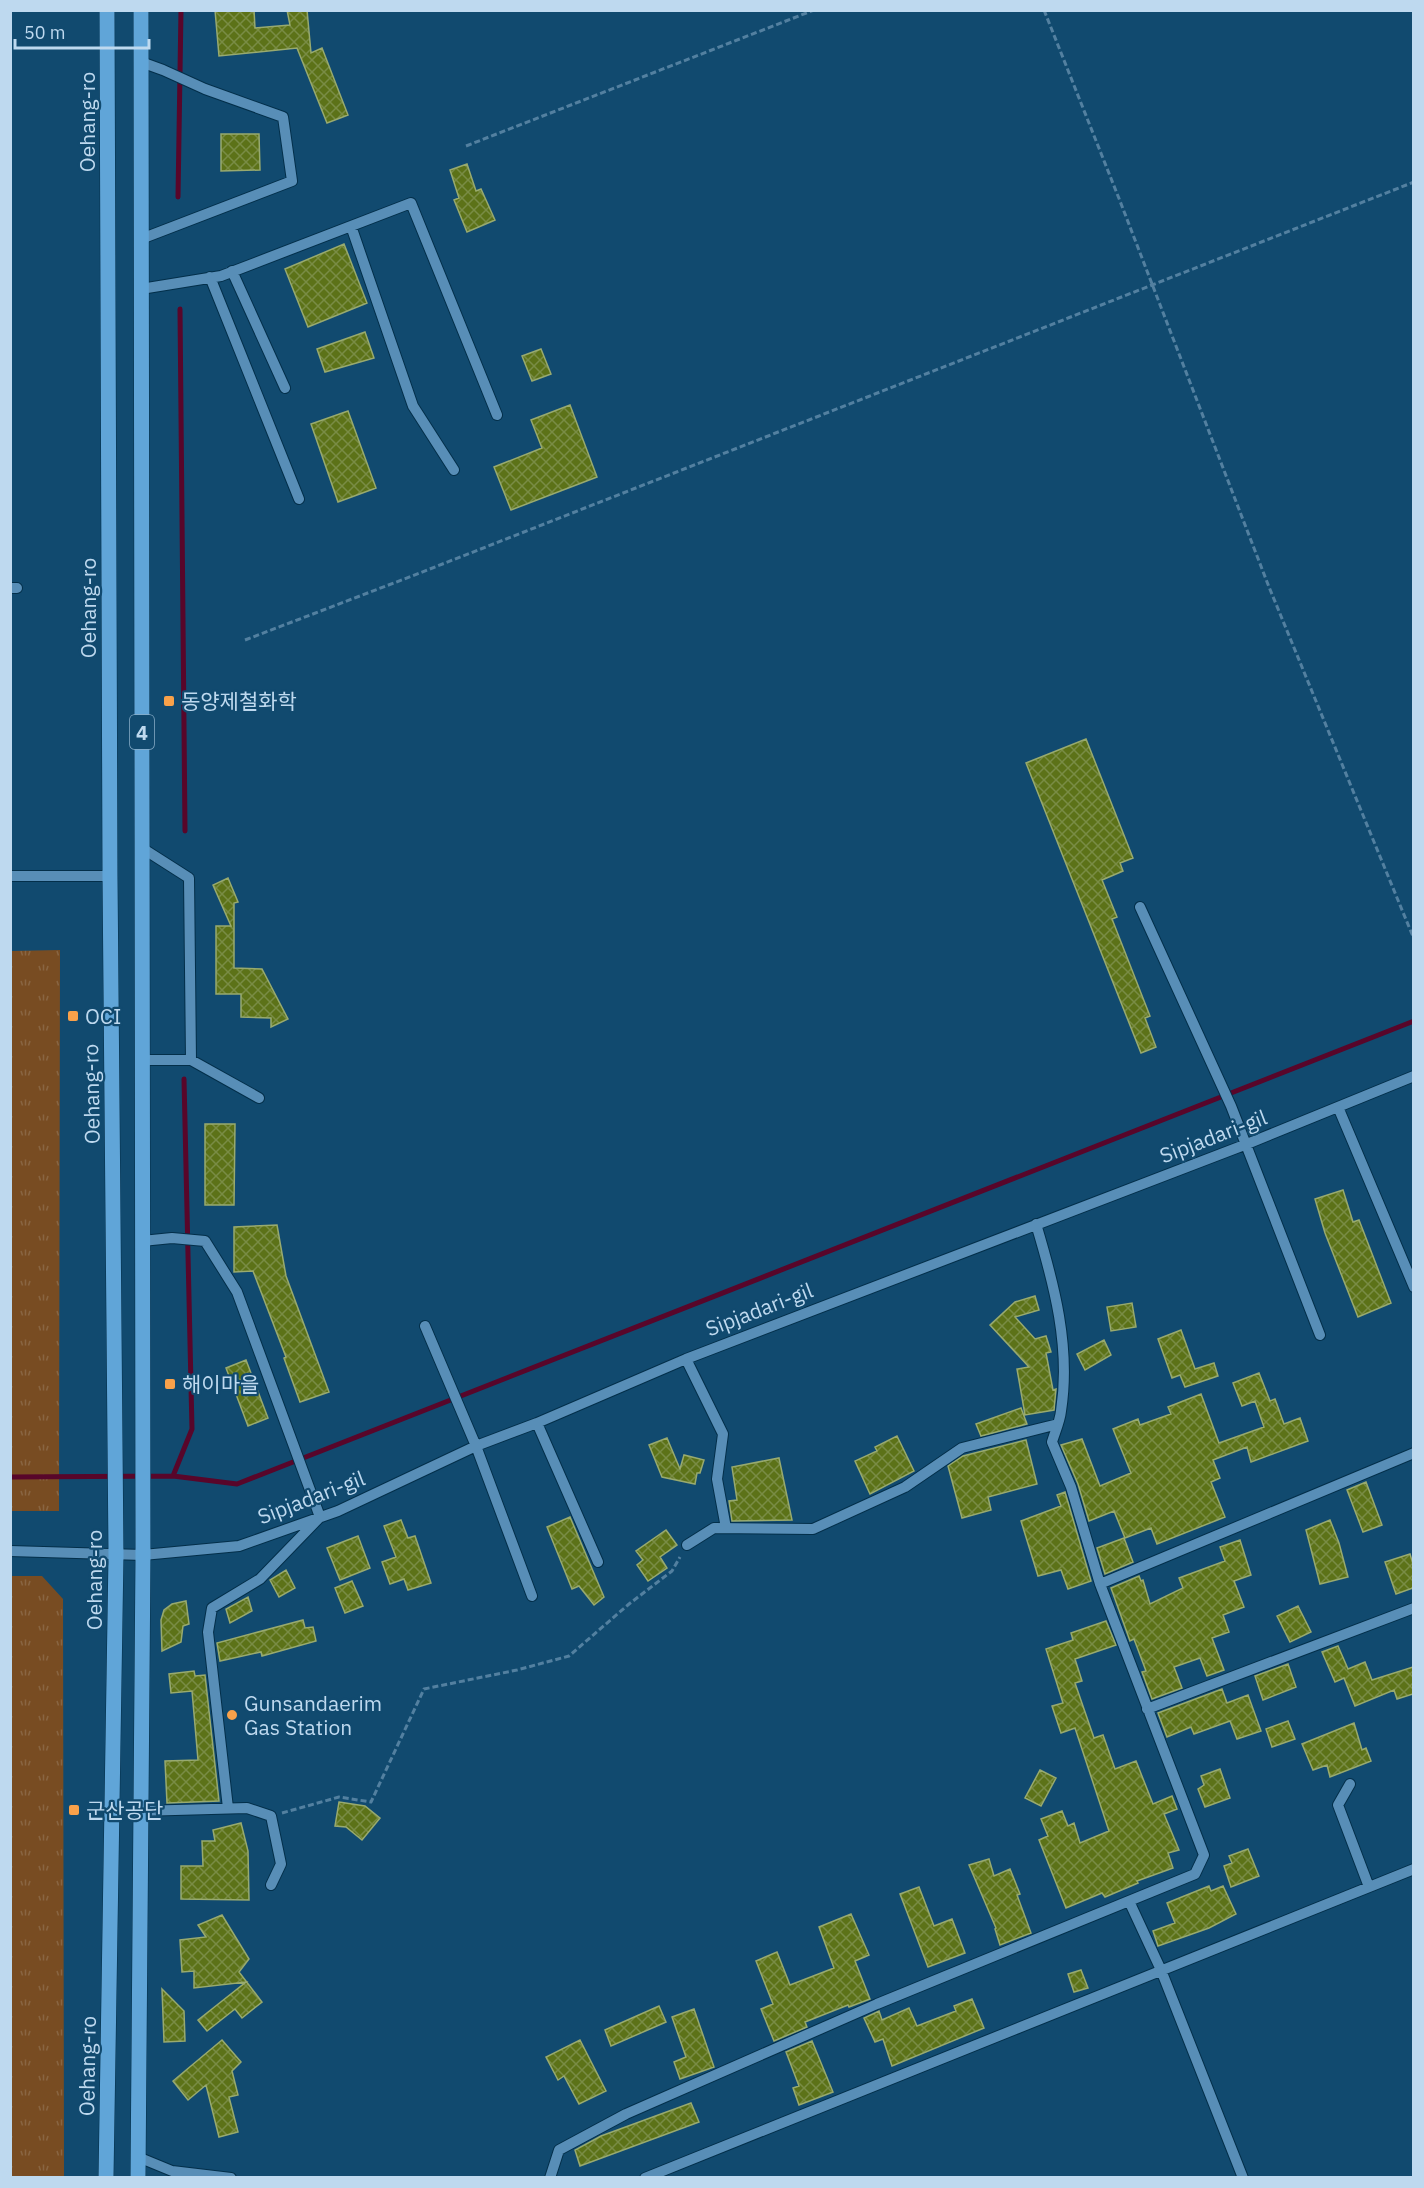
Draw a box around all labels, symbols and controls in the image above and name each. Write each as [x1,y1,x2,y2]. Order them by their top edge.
scale bar [15,12,148,50]
text: 50 m [24,21,66,44]
street label: Oehang-ro [73,72,101,172]
street label: Oehang-ro [74,558,102,658]
place label: 동양제철화학 [181,687,297,715]
marker: 동양제철화학 [162,694,176,708]
road number: 4 [130,715,154,749]
place label: OCI [85,1002,121,1030]
marker: OCI [66,1009,80,1023]
street label: Oehang-ro [76,1044,106,1144]
street label: Sipjadari-gil [1155,1103,1271,1169]
street label: Sipjadari-gil [701,1276,817,1342]
place label: 해이마을 [182,1370,259,1398]
marker: 해이마을 [163,1377,177,1391]
street label: Sipjadari-gil [253,1464,369,1530]
street label: Oehang-ro [80,1530,108,1630]
place label: Gunsandaerim Gas Station [244,1689,382,1741]
marker: Gunsandaerim Gas Station [225,1708,239,1722]
place label: 군산공단 [86,1796,163,1824]
marker: 군산공단 [67,1803,81,1817]
street label: Oehang-ro [72,2016,102,2116]

